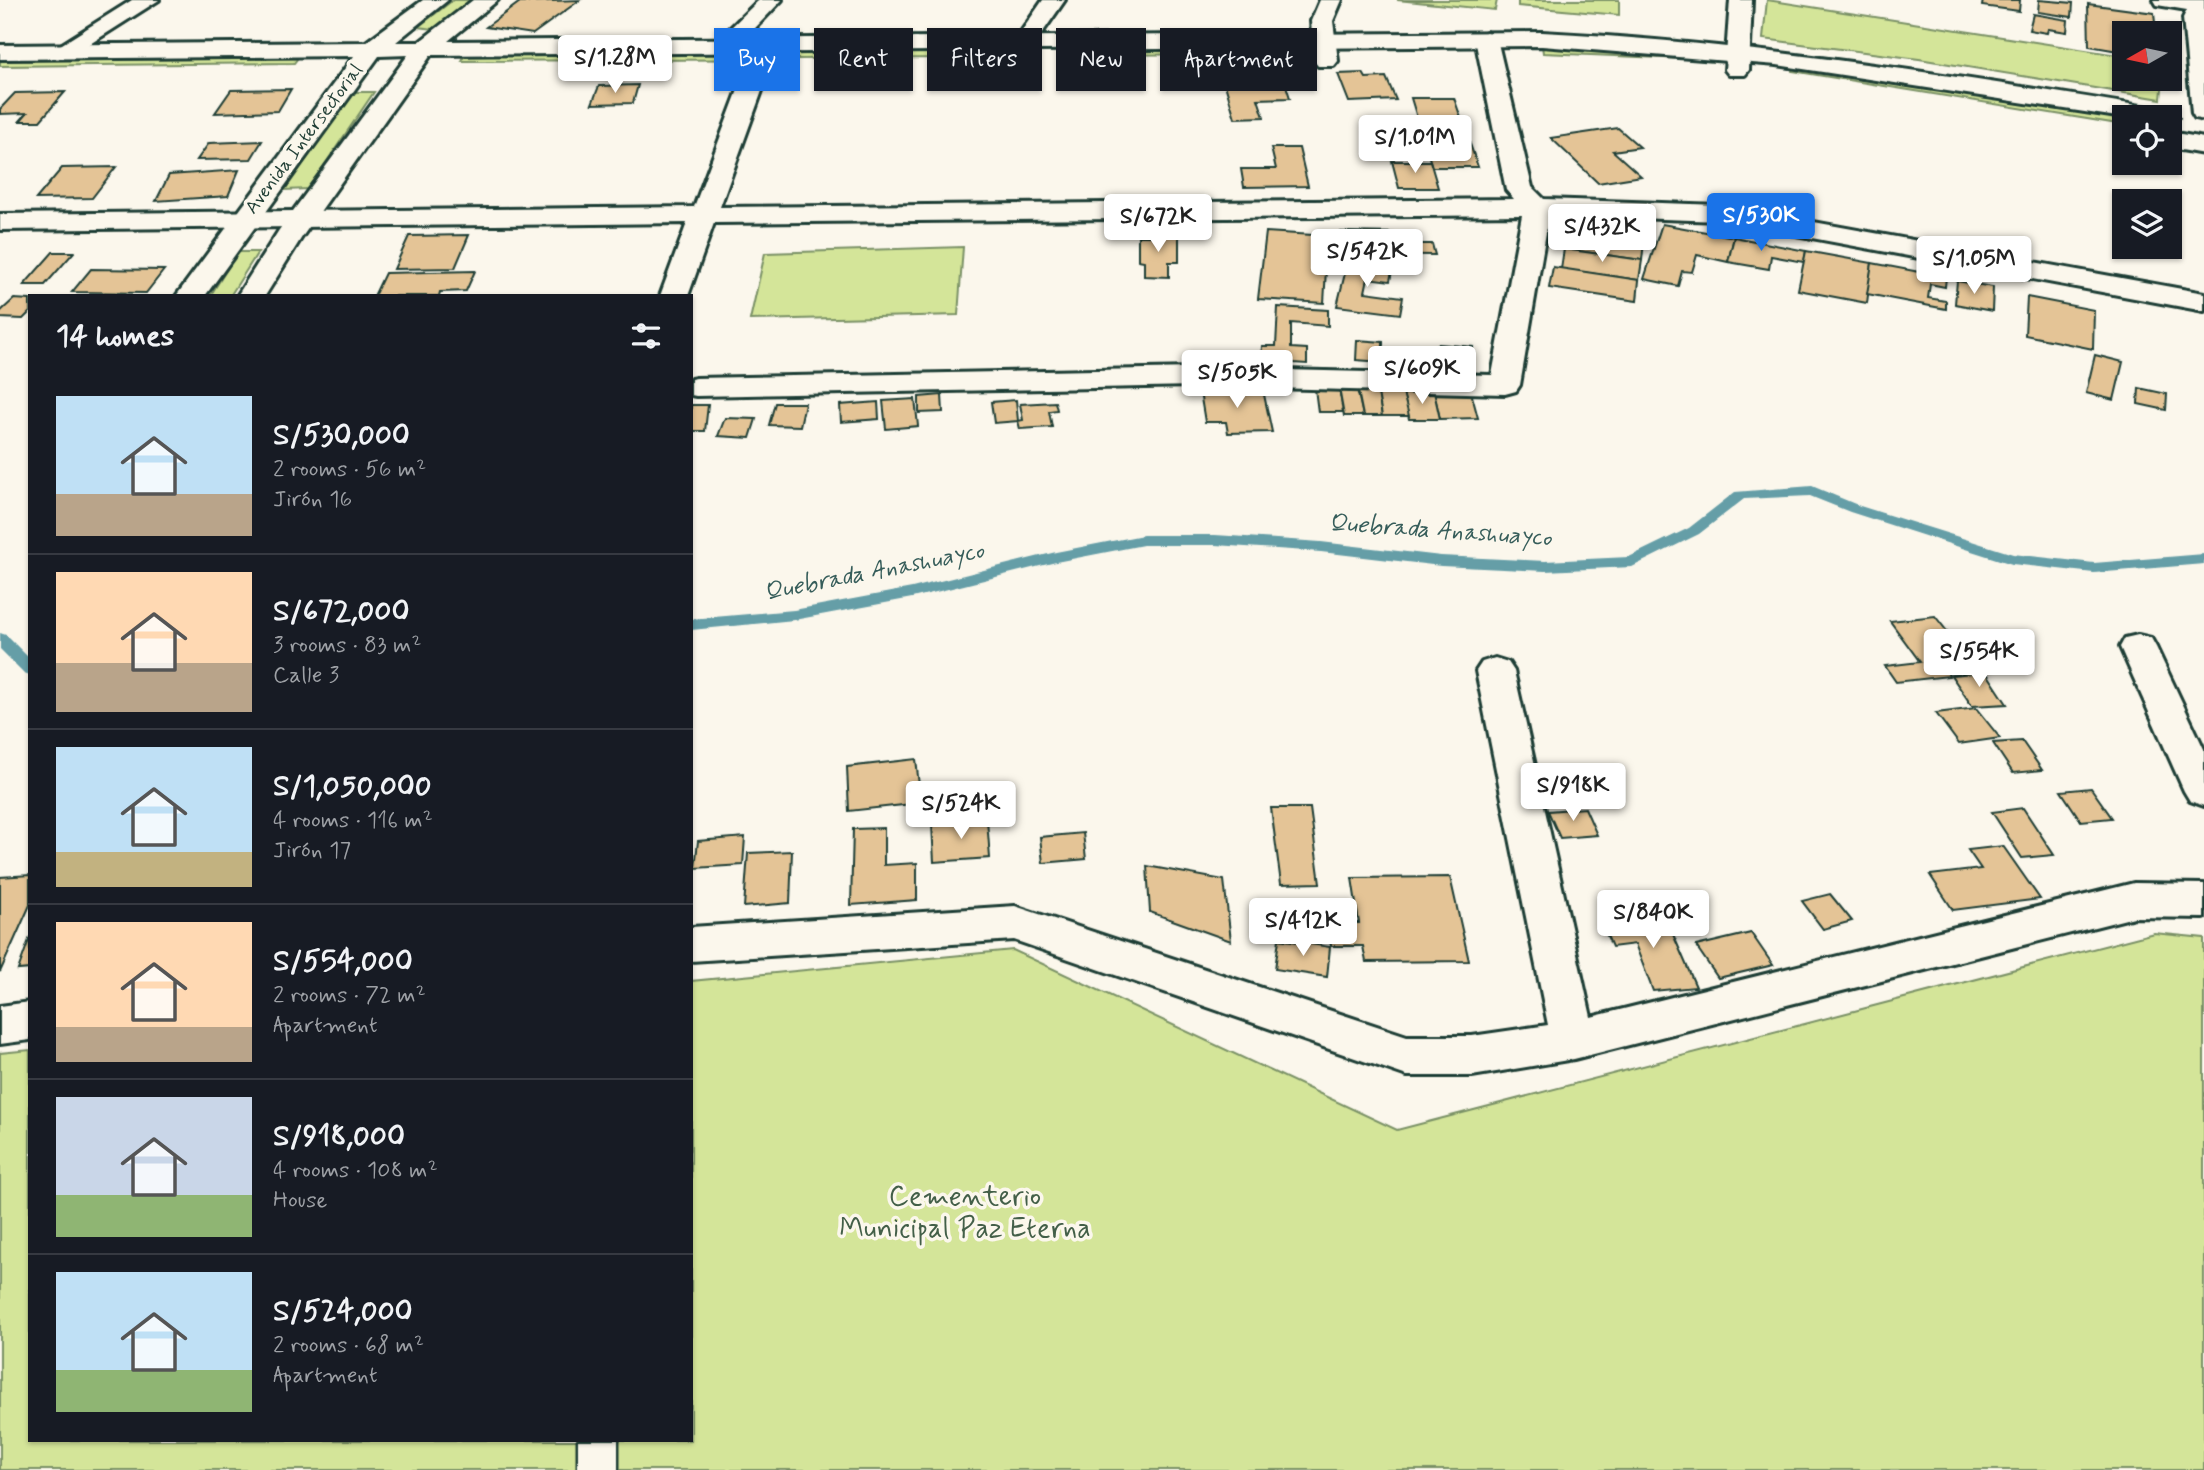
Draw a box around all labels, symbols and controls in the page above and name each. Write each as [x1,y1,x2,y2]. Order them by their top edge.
north arrow [2112,21,2182,91]
map controls [2112,21,2182,259]
chip: Buy [714,28,800,91]
chip: Rent [814,28,913,91]
chip: Filters [927,28,1042,91]
chip: New [1056,28,1146,91]
chip: Apartment [1160,28,1317,91]
pin: S/1.28M [550,36,680,95]
text: S/1.28M [574,43,656,73]
street label: Avenida Intersectorial [239,59,369,219]
button: locate [2112,105,2182,175]
pin: S/1.01M [1350,116,1480,175]
text: S/1.01M [1375,123,1455,153]
button: layers [2112,189,2182,259]
pin: S/672K [1101,194,1215,254]
pin: S/530K [1704,194,1818,253]
text: S/530K [1723,201,1799,231]
text: S/672K [1120,202,1196,232]
pin: S/432K [1545,204,1659,264]
text: S/432K [1564,212,1640,242]
pin: S/542K [1310,230,1424,289]
pin: S/1.05M [1909,236,2039,296]
text: S/542K [1327,237,1407,267]
text: S/1.05M [1932,244,2016,274]
text: 14 homes [56,317,174,356]
icon: filters [627,317,665,355]
pin: S/609K [1365,346,1479,406]
pin: S/505K [1180,350,1294,410]
text: S/609K [1384,354,1460,384]
text: S/505K [1198,358,1276,388]
text: S/530,000 [273,416,410,455]
icon: home [112,424,196,508]
text: 2 rooms · 56 m² [273,455,426,485]
text: Jirón 16 [273,485,352,515]
water label: Quebrada Anashuayco [1327,508,1553,554]
water label: Quebrada Anashuayco [761,535,987,609]
text: S/672,000 [273,592,409,631]
icon: home [112,600,196,684]
pin: S/554K [1922,630,2036,689]
text: 3 rooms · 83 m² [273,631,421,661]
text: S/554K [1940,637,2018,667]
text: Calle 3 [273,661,339,691]
pin: S/918K [1516,764,1630,823]
text: S/1,050,000 [273,767,432,806]
text: S/918K [1537,771,1609,801]
icon: home [112,775,196,859]
pin: S/524K [904,782,1018,841]
text: S/524K [922,789,1000,819]
text: 4 rooms · 116 m² [273,806,433,836]
text: Jirón 17 [273,836,351,866]
pin: S/840K [1596,890,1710,950]
pin: S/412K [1246,898,1360,958]
text: S/840K [1613,898,1693,928]
text: S/412K [1265,906,1341,936]
text: S/554,000 [273,942,413,981]
icon: home [112,950,196,1034]
text: 2 rooms · 72 m² [273,981,426,1011]
text: Apartment [273,1011,378,1041]
text: S/918,000 [273,1117,405,1156]
icon: home [112,1125,196,1209]
text: 4 rooms · 108 m² [273,1156,438,1186]
park label: Cementerio Municipal Paz Eterna [839,1179,1091,1248]
text: House [273,1186,327,1216]
text: S/524,000 [273,1292,413,1331]
icon: home [112,1300,196,1384]
text: 2 rooms · 68 m² [273,1331,424,1361]
text: Apartment [273,1361,378,1391]

